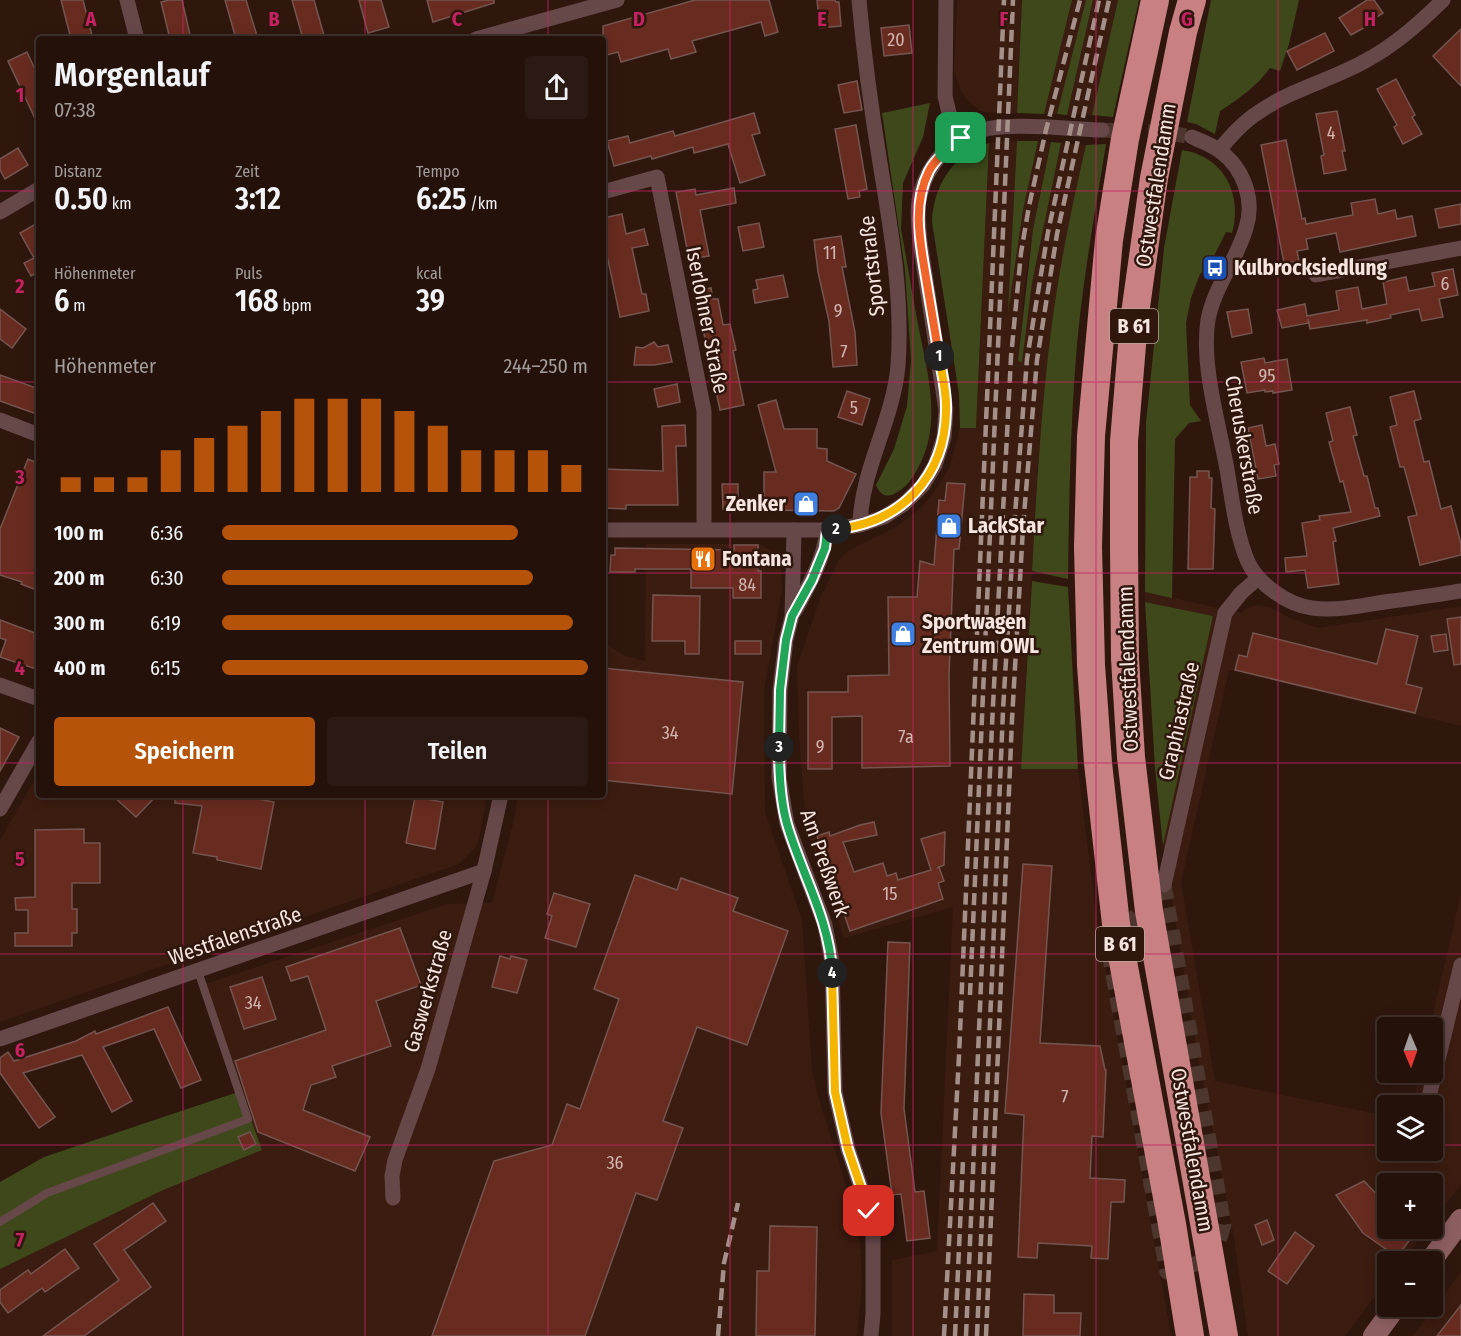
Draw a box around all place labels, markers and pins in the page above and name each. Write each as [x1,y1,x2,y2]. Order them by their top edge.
pin [935,112,986,163]
bus stop icon: Kulbrocksiedlung [1200,253,1230,283]
place label: Kulbrocksiedlung [1234,255,1387,281]
pin: 1 [924,341,954,371]
shop icon: Zenker [791,489,821,519]
place label: Zenker [726,491,786,517]
shop icon: LackStar [934,511,964,541]
place label: LackStar [968,513,1044,539]
pin: 2 [821,514,851,544]
restaurant icon: Fontana [688,544,718,574]
place label: Fontana [722,546,792,572]
place label: Sportwagen Zentrum OWL [922,609,1039,659]
shop icon: Sportwagen Zentrum OWL [888,619,918,649]
pin: 3 [764,732,794,762]
pin: 4 [817,958,847,988]
pin [843,1185,894,1236]

